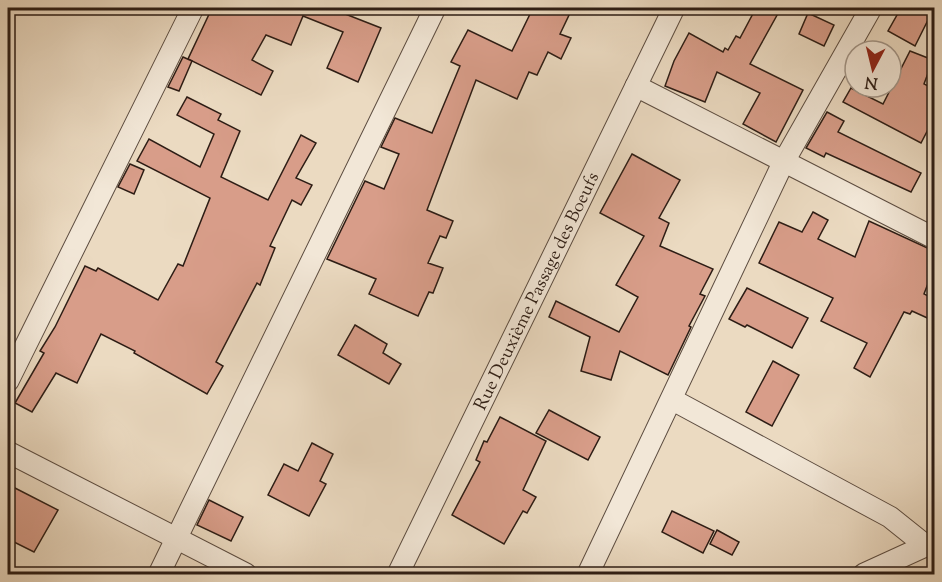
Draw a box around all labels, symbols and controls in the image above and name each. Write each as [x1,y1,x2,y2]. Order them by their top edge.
north arrow [843,39,903,99]
text: N [864,69,879,94]
street label: Rue Deuxième Passage des Boeufs [469,168,607,415]

